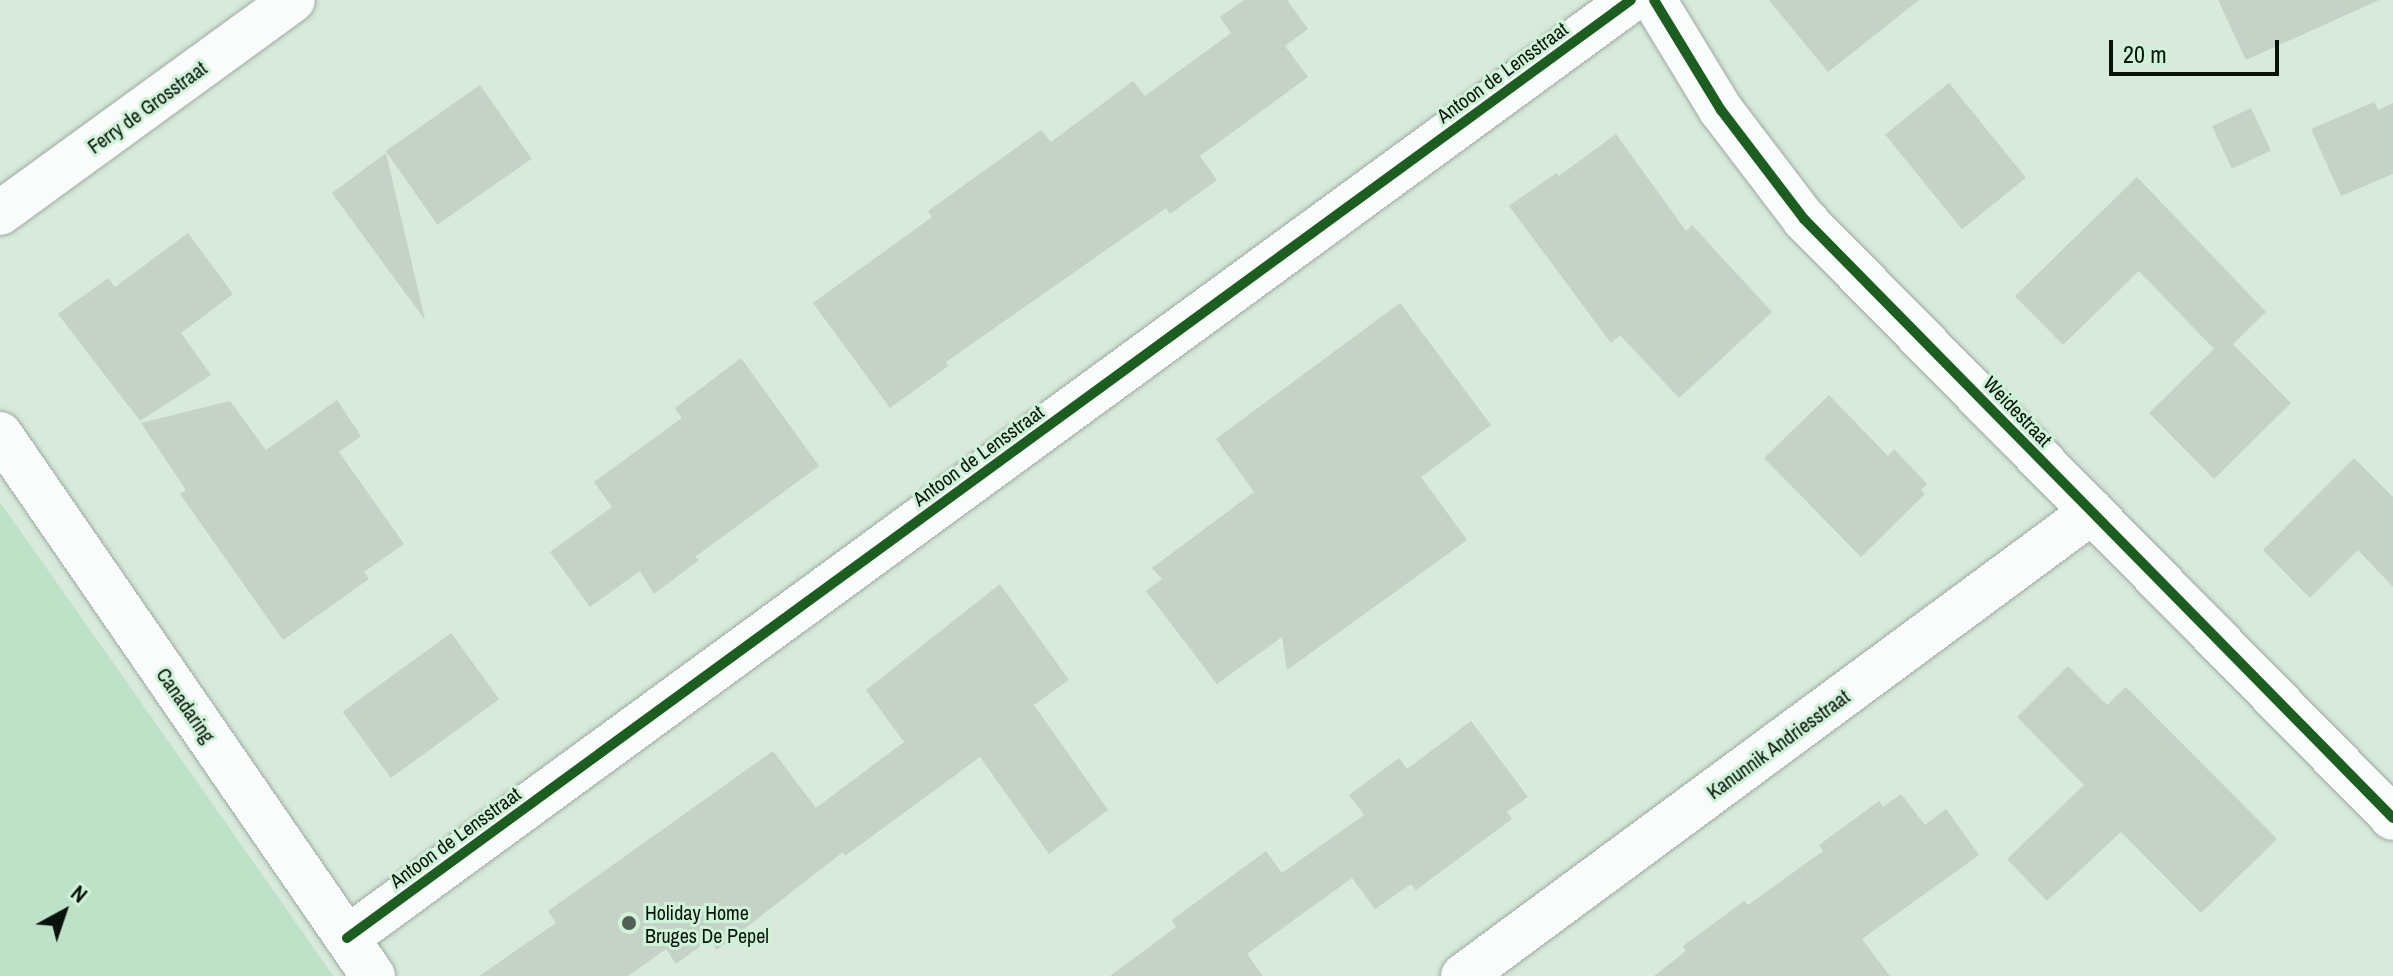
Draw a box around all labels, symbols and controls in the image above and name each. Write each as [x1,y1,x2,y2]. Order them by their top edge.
street label: Antoon de Lensstraat [1432,16,1572,128]
scale bar [2113,24,2283,74]
text: 20 m [2123,38,2167,70]
street label: Ferry de Grosstraat [83,56,211,158]
street label: Weidestraat [1979,371,2057,451]
street label: Antoon de Lensstraat [908,399,1048,511]
street label: Canadaring [152,663,220,747]
street label: Kanunnik Andriesstraat [1702,684,1854,804]
street label: Antoon de Lensstraat [385,781,525,893]
north arrow [24,872,104,952]
text: N [65,878,94,909]
place label: Holiday Home Bruges De Pepel [645,900,769,947]
marker: Holiday Home Bruges De Pepel [620,914,638,932]

